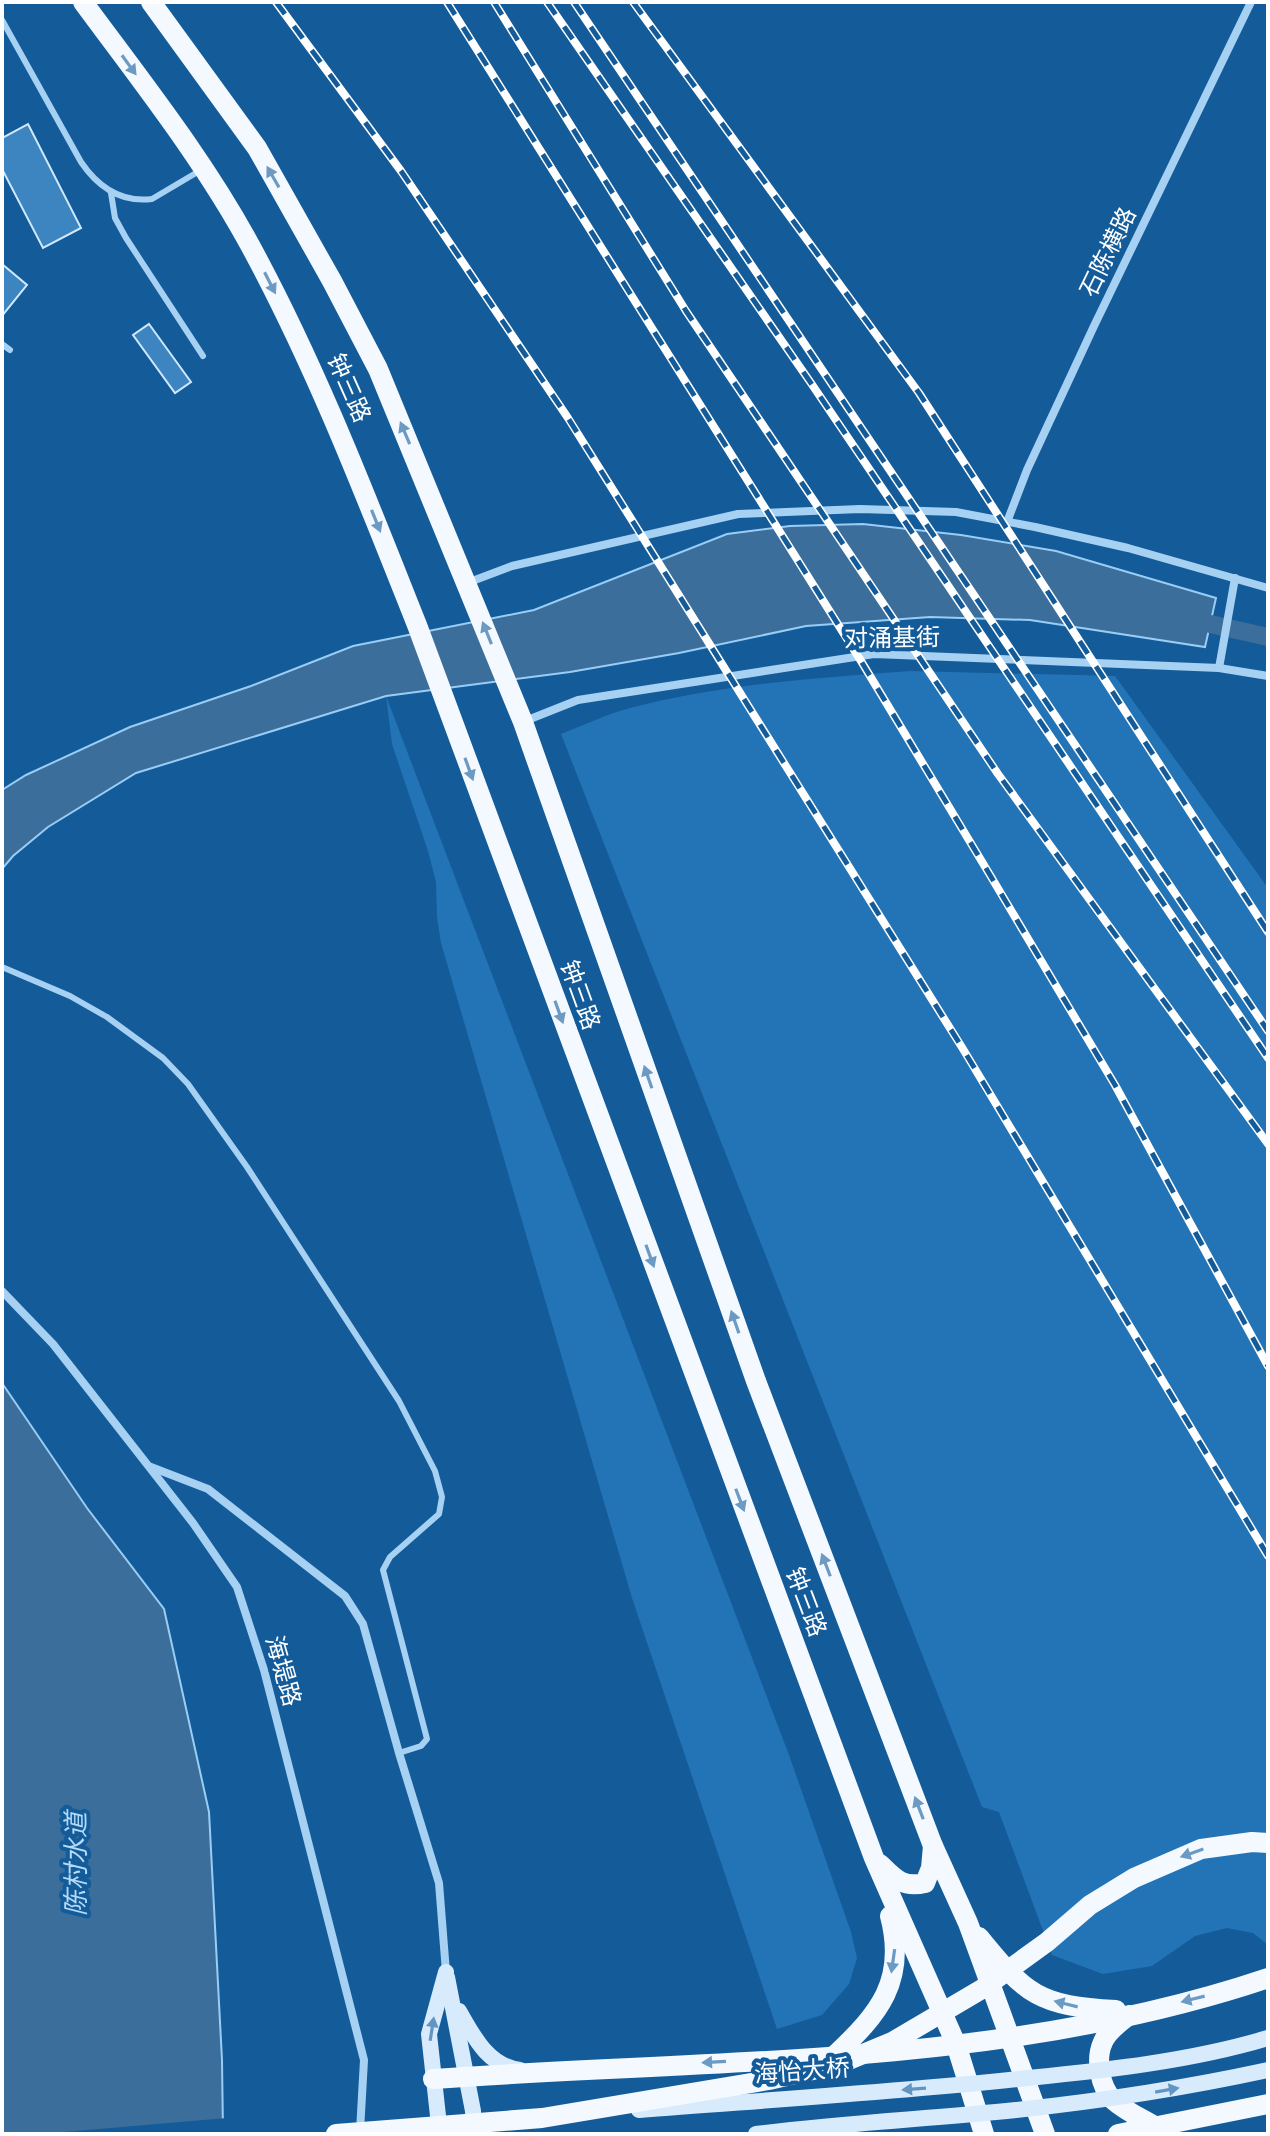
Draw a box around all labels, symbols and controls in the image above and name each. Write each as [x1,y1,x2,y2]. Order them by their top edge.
one-way arrow [121,55,137,75]
one-way arrow [267,166,281,188]
street label: 石陈横路 [1074,203,1143,302]
one-way arrow [263,272,276,295]
street label: 钟三路 [321,349,376,427]
one-way arrow [398,421,411,445]
one-way arrow [369,509,382,533]
one-way arrow [480,621,493,645]
street label: 对涌基街 [844,623,940,654]
one-way arrow [463,757,475,781]
street label: 钟三路 [554,956,605,1034]
one-way arrow [553,1001,566,1025]
one-way arrow [642,1064,654,1088]
one-way arrow [644,1244,657,1268]
one-way arrow [728,1310,740,1334]
one-way arrow [734,1488,747,1512]
one-way arrow [819,1553,832,1577]
street label: 钟三路 [779,1563,832,1641]
street label: 海堤路 [259,1633,306,1710]
one-way arrow [912,1796,925,1820]
water label: 陈村水道 [61,1808,92,1916]
one-way arrow [1179,1848,1203,1860]
one-way arrow [886,1949,899,1974]
one-way arrow [1180,1993,1205,2006]
one-way arrow [1054,1998,1079,2010]
one-way arrow [426,2016,439,2041]
street label: 海怡大桥 [753,2054,851,2089]
one-way arrow [701,2056,726,2069]
one-way arrow [901,2083,926,2096]
one-way arrow [1155,2083,1180,2095]

